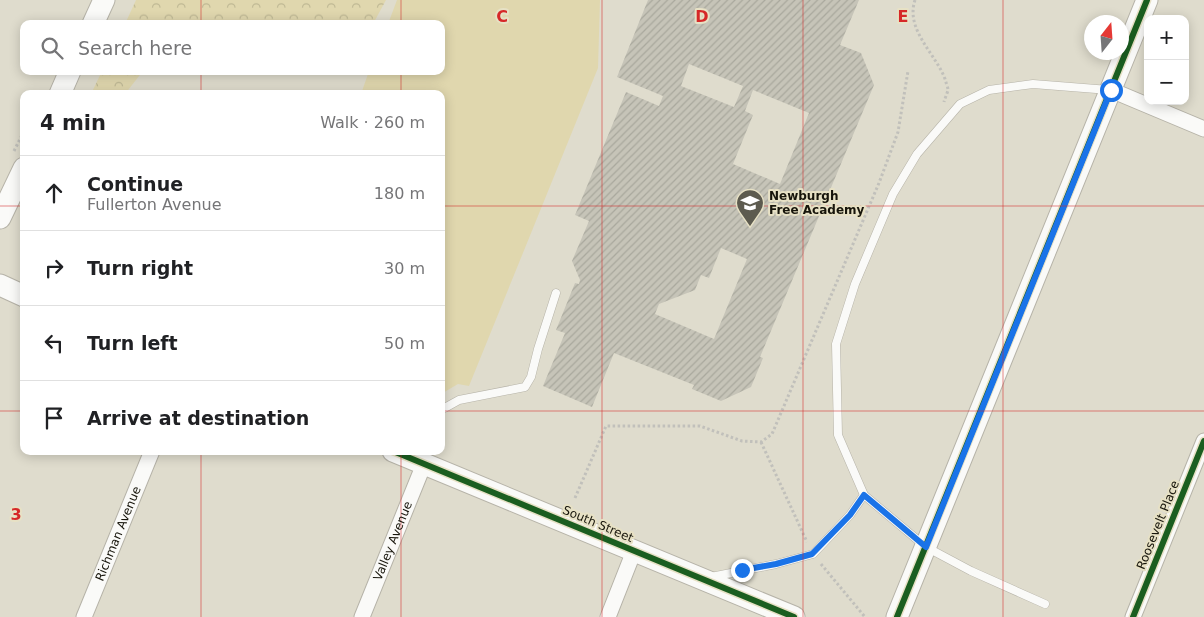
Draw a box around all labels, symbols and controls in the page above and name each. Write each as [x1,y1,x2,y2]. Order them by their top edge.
text: C [496,7,508,26]
text: D [695,7,709,26]
text: E [898,7,908,26]
north arrow [1084,15,1129,60]
map controls [1144,15,1189,105]
button: + [1144,15,1189,60]
search box [20,20,445,75]
icon: search [38,34,66,62]
text: Search here [78,37,192,59]
button: − [1144,60,1189,105]
route start [1100,79,1123,102]
text: 4 min [40,111,106,135]
text: Walk · 260 m [320,113,425,132]
text: Continue [87,173,183,195]
icon: ahead [40,179,68,207]
text: 180 m [374,184,425,203]
school or university icon: Newburgh Free Academy [735,188,765,227]
place label: Newburgh Free Academy [769,189,865,217]
text: Fullerton Avenue [87,195,222,214]
icon: right [40,254,68,282]
text: Turn right [87,257,193,279]
text: 30 m [384,259,425,278]
icon: left [40,329,68,357]
text: Turn left [87,332,178,354]
text: 50 m [384,334,425,353]
icon: arrive [40,404,68,432]
text: Arrive at destination [87,407,309,429]
street label: Roosevelt Place [1134,479,1182,571]
street label: Richman Avenue [92,484,144,583]
street label: Valley Avenue [370,499,415,583]
street label: South Street [561,503,636,545]
text: 3 [10,505,22,524]
route end [731,559,754,582]

